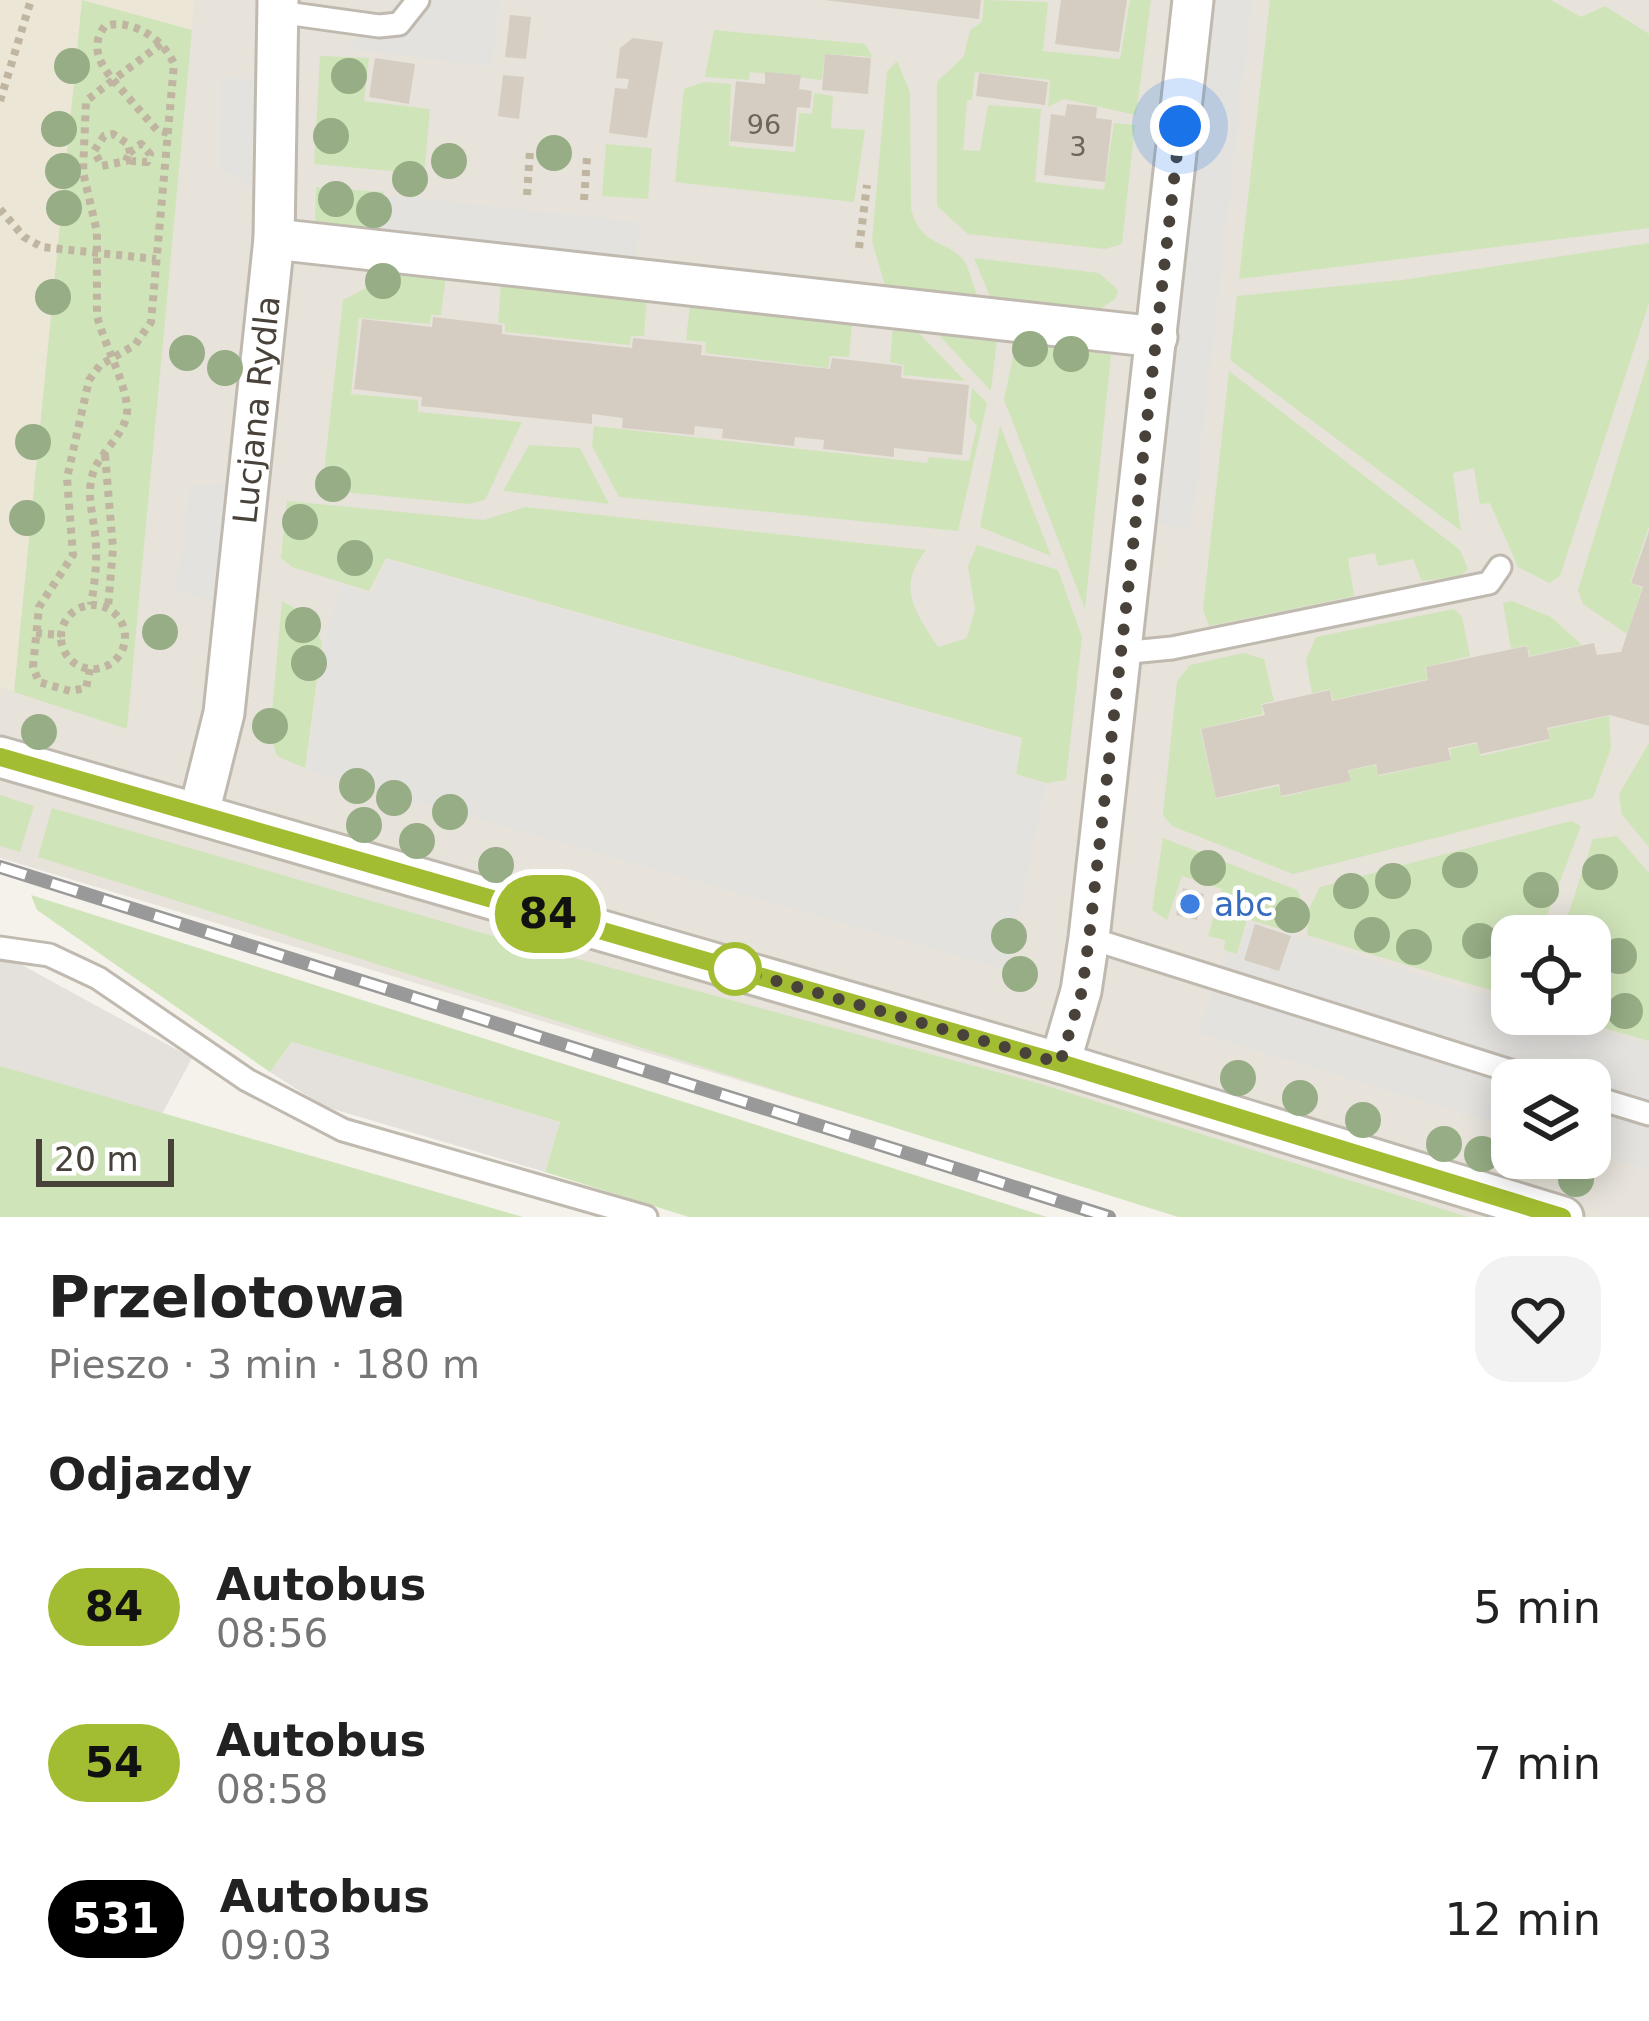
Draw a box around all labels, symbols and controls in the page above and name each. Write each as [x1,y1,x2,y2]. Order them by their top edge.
your location [1150,96,1210,156]
house number: 96 [747,109,781,140]
house number: 3 [1069,131,1087,162]
street label: Lucjana Rydla [225,294,288,526]
line badge: 84 [494,875,602,953]
place label: abc [1214,885,1273,924]
text: 84 [519,889,577,938]
marker: abc [1177,891,1203,917]
map controls [1491,915,1611,1179]
button: locate [1491,915,1611,1035]
unlabelled marker [710,944,760,994]
button: layers [1491,1059,1611,1179]
scale bar [36,1133,174,1186]
text: 20 m [54,1140,139,1179]
button: heart [1475,1256,1601,1382]
text: Przelotowa [48,1264,406,1330]
text: Pieszo · 3 min · 180 m [48,1342,480,1387]
text: Odjazdy [48,1448,252,1501]
text: Autobus [216,1558,426,1611]
text: 5 min [1473,1581,1601,1634]
text: 84 [85,1582,143,1631]
text: 08:56 [216,1611,328,1656]
text: Autobus [216,1714,426,1767]
text: 7 min [1473,1737,1601,1790]
text: 54 [85,1738,143,1787]
text: 08:58 [216,1767,328,1812]
text: Autobus [220,1870,430,1923]
text: 12 min [1445,1893,1601,1946]
text: 531 [72,1894,160,1943]
text: 09:03 [220,1923,332,1968]

